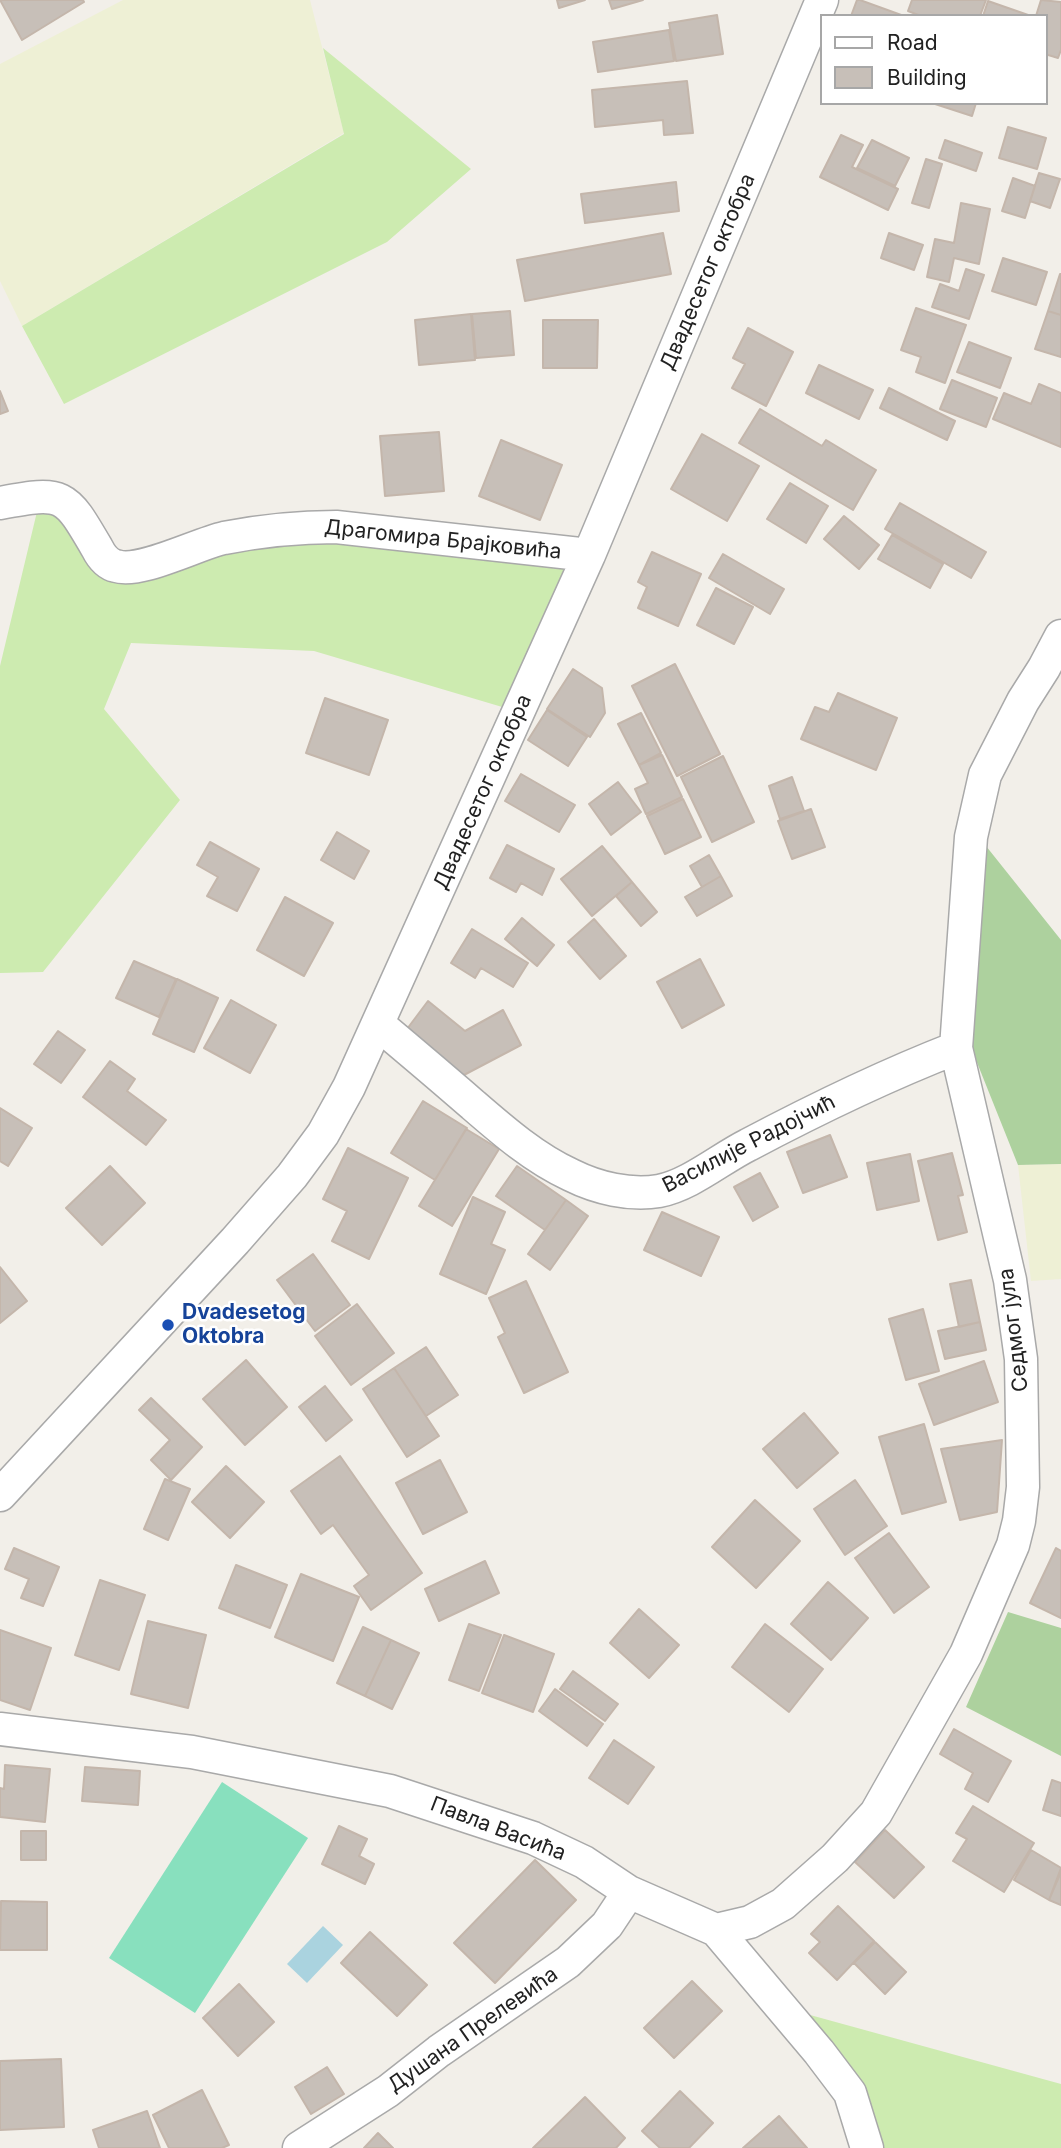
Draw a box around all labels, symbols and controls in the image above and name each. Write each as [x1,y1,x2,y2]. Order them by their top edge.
legend [820,14,1047,105]
text: Road [887,30,938,55]
text: Building [887,65,967,90]
street label: Двадесетог октобра [655,170,761,374]
street label: Драгомира Брајковића [323,515,563,565]
street label: Двадесетог октобра [429,691,537,893]
street label: Василије Радојчић [658,1089,840,1199]
street label: Седмог јула [994,1267,1034,1393]
place label: Dvadesetog Oktobra [182,1300,305,1350]
marker: Dvadesetog Oktobra [160,1317,176,1333]
street label: Павла Васића [427,1792,569,1866]
street label: Душана Прелевића [383,1962,563,2098]

